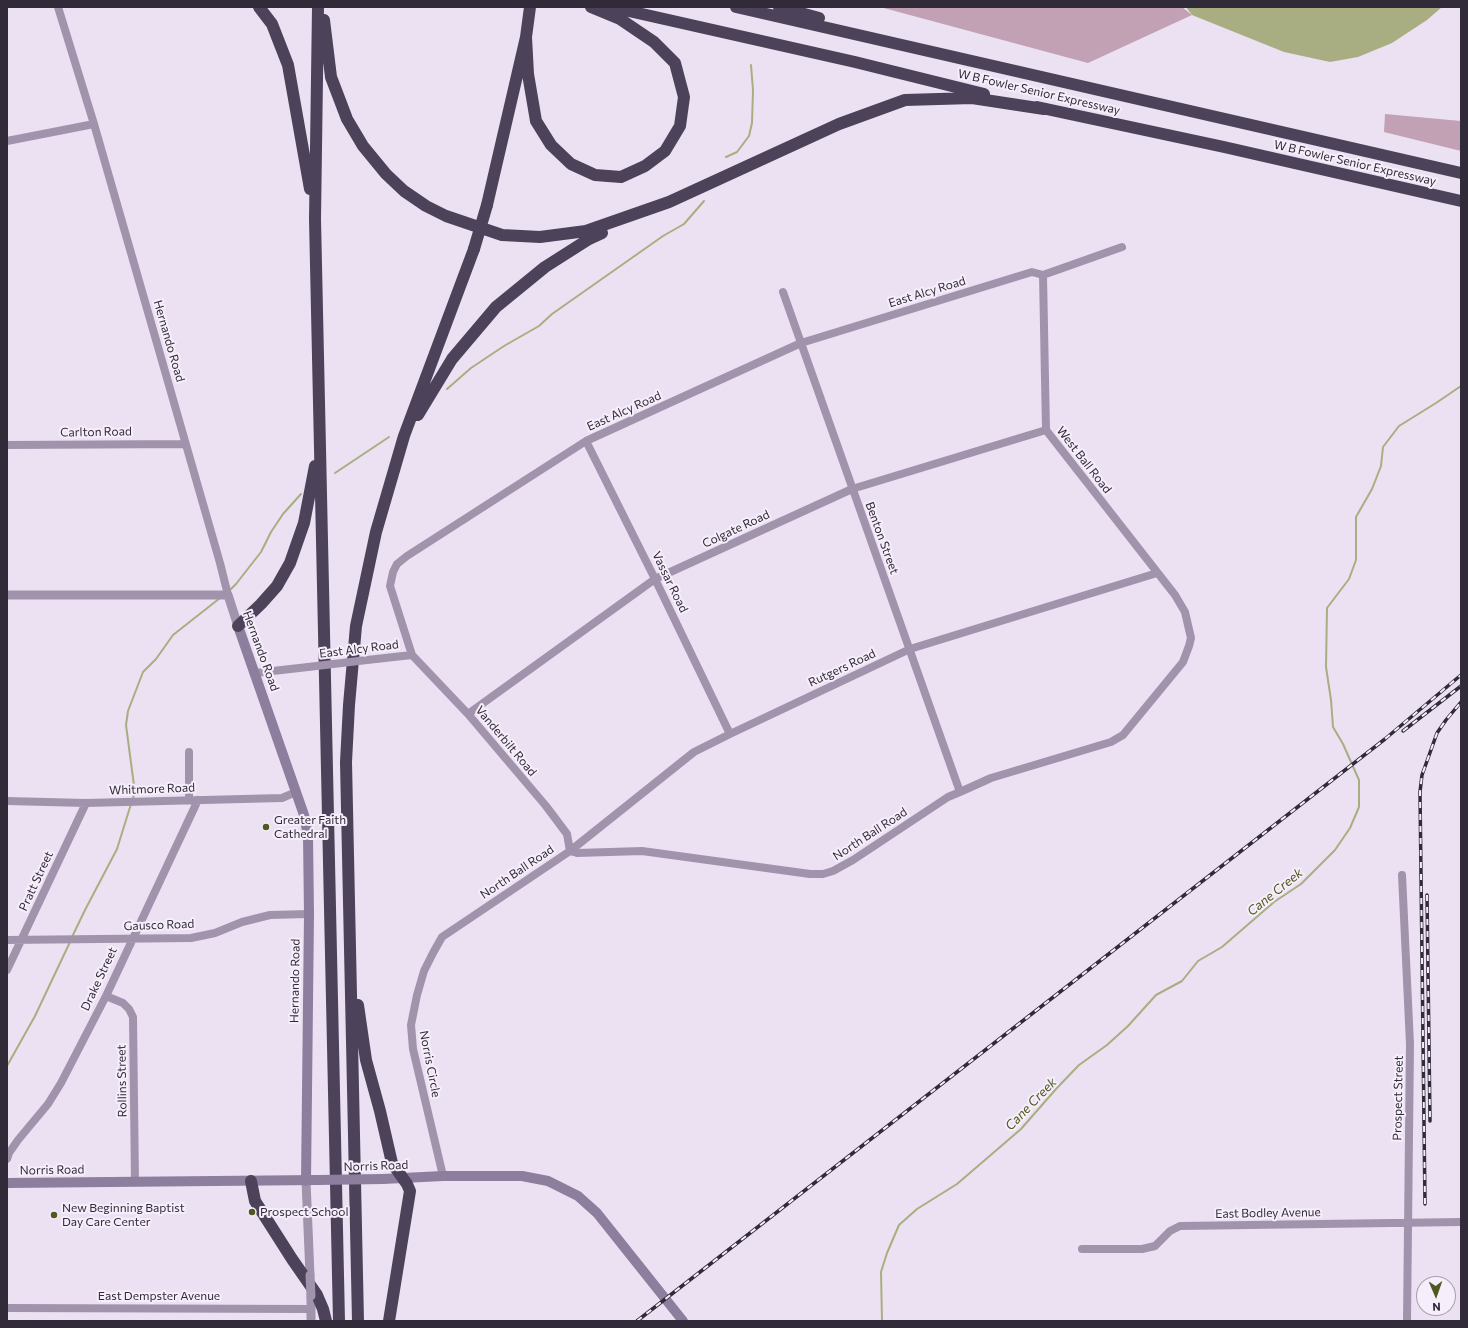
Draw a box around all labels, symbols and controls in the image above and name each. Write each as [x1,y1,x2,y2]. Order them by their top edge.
street label: W B Fowler Senior Expressway [957,66,1121,118]
street label: W B Fowler Senior Expressway [1273,137,1437,189]
street label: East Alcy Road [887,273,967,311]
street label: Hernando Road [150,298,188,384]
street label: East Alcy Road [585,388,663,434]
street label: Carlton Road [60,424,132,440]
street label: West Ball Road [1053,424,1115,496]
street label: Benton Street [862,500,902,576]
street label: Colgate Road [700,507,772,551]
street label: Vassar Road [649,549,691,615]
street label: Hernando Road [240,609,282,693]
street label: East Alcy Road [319,637,399,661]
street label: Rutgers Road [806,646,878,690]
street label: Vanderbilt Road [472,703,540,779]
street label: Whitmore Road [109,780,195,798]
street label: North Ball Road [830,805,910,863]
place label: Greater Faith Cathedral [274,813,346,841]
marker: Greater Faith Cathedral [261,822,271,832]
street label: North Ball Road [478,842,556,902]
street label: Pratt Street [16,849,56,913]
water label: Cane Creek [1244,865,1306,919]
street label: Gausco Road [123,917,195,933]
street label: Hernando Road [287,939,303,1023]
street label: Drake Street [78,945,120,1013]
street label: Norris Circle [416,1029,444,1099]
street label: Rollins Street [114,1045,130,1117]
street label: Prospect Street [1390,1055,1406,1141]
water label: Cane Creek [1002,1074,1060,1134]
street label: Norris Road [343,1158,409,1174]
street label: Norris Road [20,1162,84,1178]
place label: New Beginning Baptist Day Care Center [62,1201,185,1229]
place label: Prospect School [260,1205,348,1219]
street label: East Bodley Avenue [1215,1205,1321,1221]
marker: Prospect School [247,1207,257,1217]
marker: New Beginning Baptist Day Care Center [49,1210,59,1220]
north arrow [1416,1276,1456,1316]
street label: East Dempster Avenue [98,1289,220,1303]
text: N [1432,1301,1441,1314]

